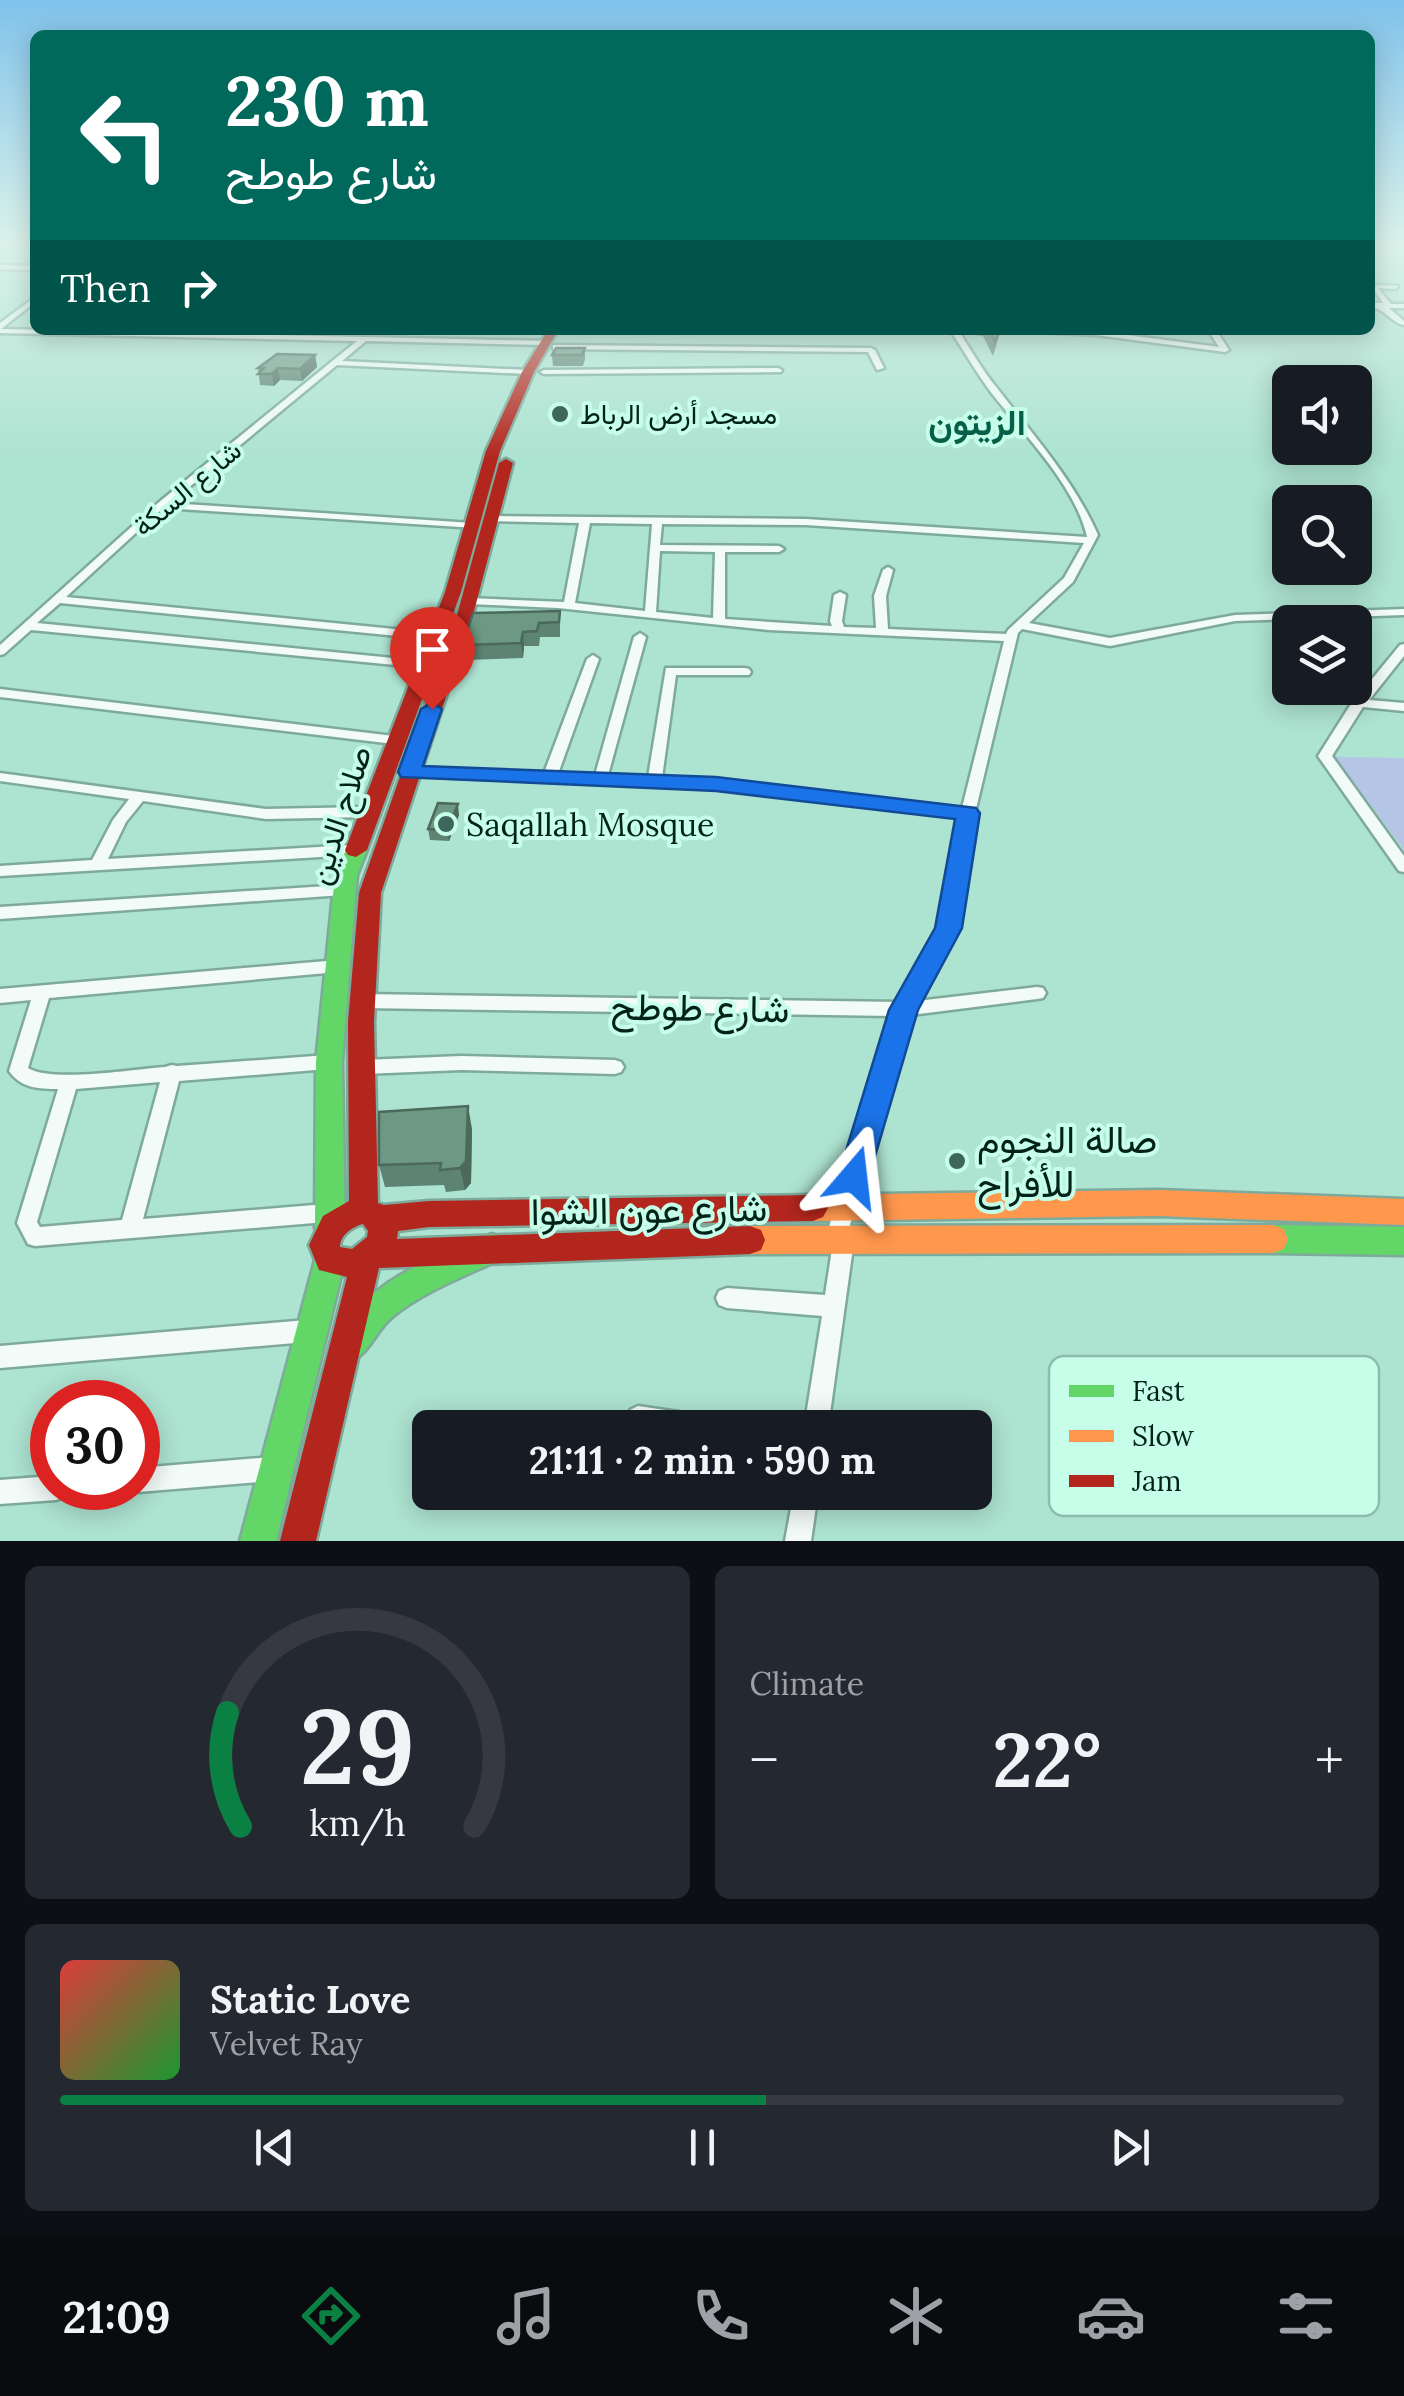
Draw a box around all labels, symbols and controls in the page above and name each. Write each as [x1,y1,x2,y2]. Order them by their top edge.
text: 230 m [225,56,429,145]
icon: left [60,70,190,200]
text: شارع طوطح [225,144,437,201]
icon: right [171,260,226,315]
text: Then [60,264,151,312]
map controls [1272,365,1372,705]
button: sound [1272,365,1372,465]
place label: مسجد أرض الرباط [580,396,777,432]
district label: الزيتون [928,400,1026,445]
marker: مسجد أرض الرباط [549,403,571,425]
street label: شارع السكة [125,432,249,545]
button: search [1272,485,1372,585]
button: layers [1272,605,1372,705]
pin [390,607,475,710]
icon: arrive [405,622,460,677]
street label: صلاح الدين [297,740,383,890]
place label: Saqallah Mosque [466,804,714,845]
marker: Saqallah Mosque [435,813,457,835]
street label: شارع طوطح [610,981,790,1036]
place label: صالة النجوم للأفراح [977,1115,1157,1210]
position arrow [802,1125,906,1229]
marker: صالة النجوم للأفراح [946,1150,968,1172]
street label: شارع عون الشوا [530,1183,768,1238]
legend [1049,1356,1379,1516]
text: Fast [1132,1373,1185,1409]
speed limit sign: 30 [30,1380,160,1510]
text: Slow [1132,1418,1195,1454]
text: 21:11 · 2 min · 590 m [529,1436,875,1484]
text: Jam [1131,1463,1182,1499]
text: Climate [750,1663,864,1704]
text: 29 [300,1679,415,1812]
text: 22° [992,1712,1101,1808]
text: − [750,1725,779,1795]
text: + [1315,1725,1344,1795]
text: km/h [309,1800,406,1846]
text: Static Love [210,1975,410,2023]
text: Velvet Ray [210,2023,363,2064]
icon: previous [247,2120,302,2175]
icon: pause [675,2120,730,2175]
icon: next [1103,2120,1158,2175]
icon: directions [296,2281,366,2351]
icon: music [491,2281,561,2351]
icon: phone [686,2281,756,2351]
icon: climate [881,2281,951,2351]
icon: car [1076,2281,1146,2351]
icon: filters [1271,2281,1341,2351]
text: 21:09 [63,2288,171,2345]

